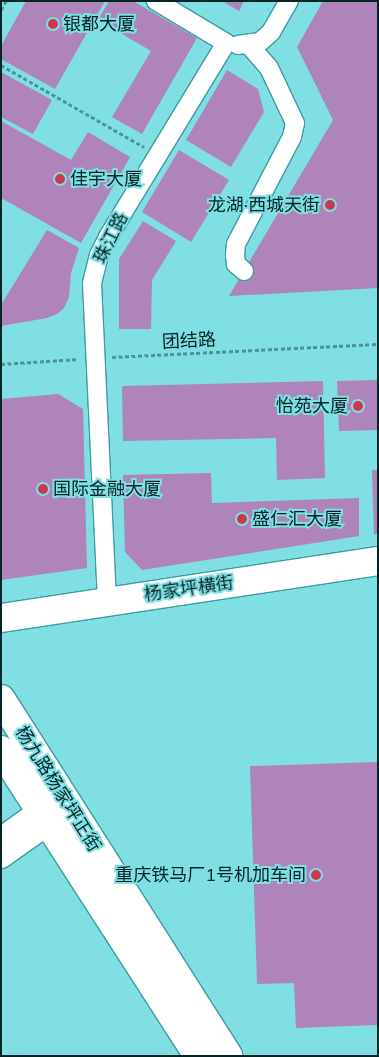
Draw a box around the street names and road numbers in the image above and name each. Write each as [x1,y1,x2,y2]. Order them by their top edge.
street label: 珠江路 [89,209,133,267]
street label: 团结路 [161,329,217,353]
street label: 杨家坪横街 [143,572,235,606]
street label: 杨九路杨家坪正街 [11,722,105,856]

